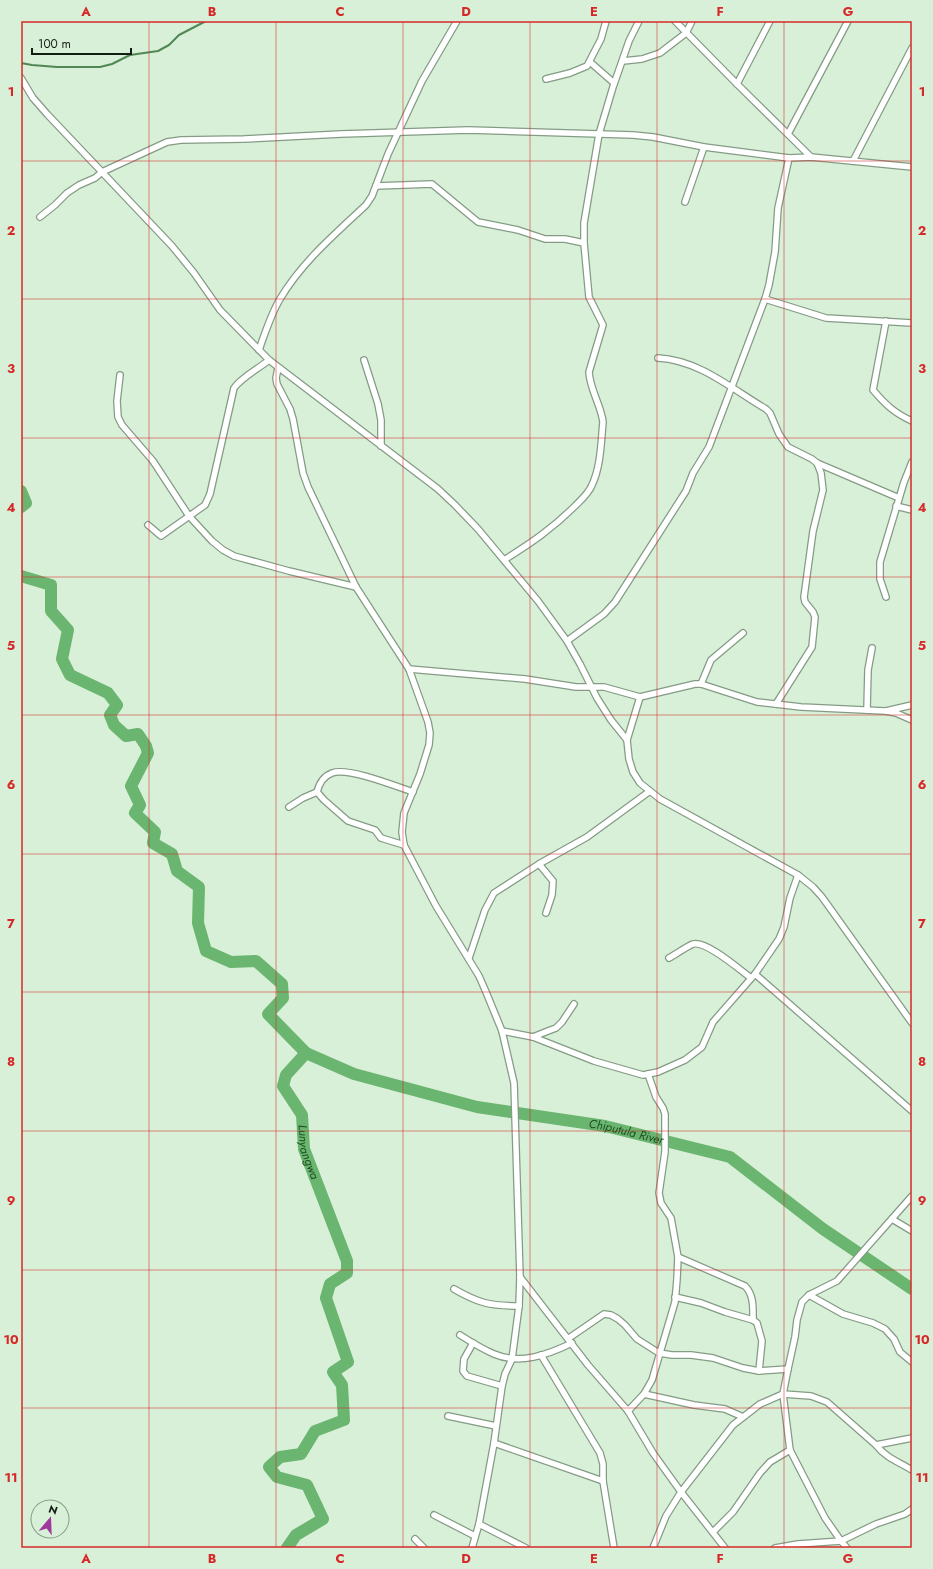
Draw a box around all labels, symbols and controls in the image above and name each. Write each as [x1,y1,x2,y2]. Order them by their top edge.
text: A [80,2,91,21]
text: B [208,2,217,21]
text: C [335,2,345,21]
text: D [461,2,471,21]
text: E [590,2,598,21]
text: F [716,2,724,21]
text: G [843,2,854,21]
scale bar [32,30,131,56]
text: 100 m [38,35,71,53]
text: 1 [8,82,14,101]
text: 1 [919,82,925,101]
text: 2 [7,221,15,240]
text: 2 [918,221,926,240]
text: 3 [7,359,15,378]
text: 3 [918,359,926,378]
text: 4 [6,498,16,517]
text: 4 [917,498,927,517]
text: 5 [7,636,15,655]
text: 5 [918,636,926,655]
text: 6 [7,775,16,794]
text: 6 [918,775,927,794]
text: 7 [7,914,15,933]
text: 7 [918,914,926,933]
text: 8 [7,1052,15,1071]
text: 8 [918,1052,926,1071]
water label: Chiputula River [588,1115,666,1149]
water label: Lunyangwa [294,1124,324,1182]
text: 9 [7,1191,16,1210]
text: 9 [918,1191,927,1210]
text: 10 [3,1330,19,1349]
text: 10 [914,1330,930,1349]
text: 11 [4,1468,18,1487]
text: 11 [915,1468,929,1487]
north arrow [30,1499,70,1539]
text: N [47,1501,60,1519]
text: A [80,1549,91,1568]
text: B [208,1549,217,1568]
text: C [335,1549,345,1568]
text: D [461,1549,471,1568]
text: E [590,1549,598,1568]
text: F [716,1549,724,1568]
text: G [843,1549,854,1568]

